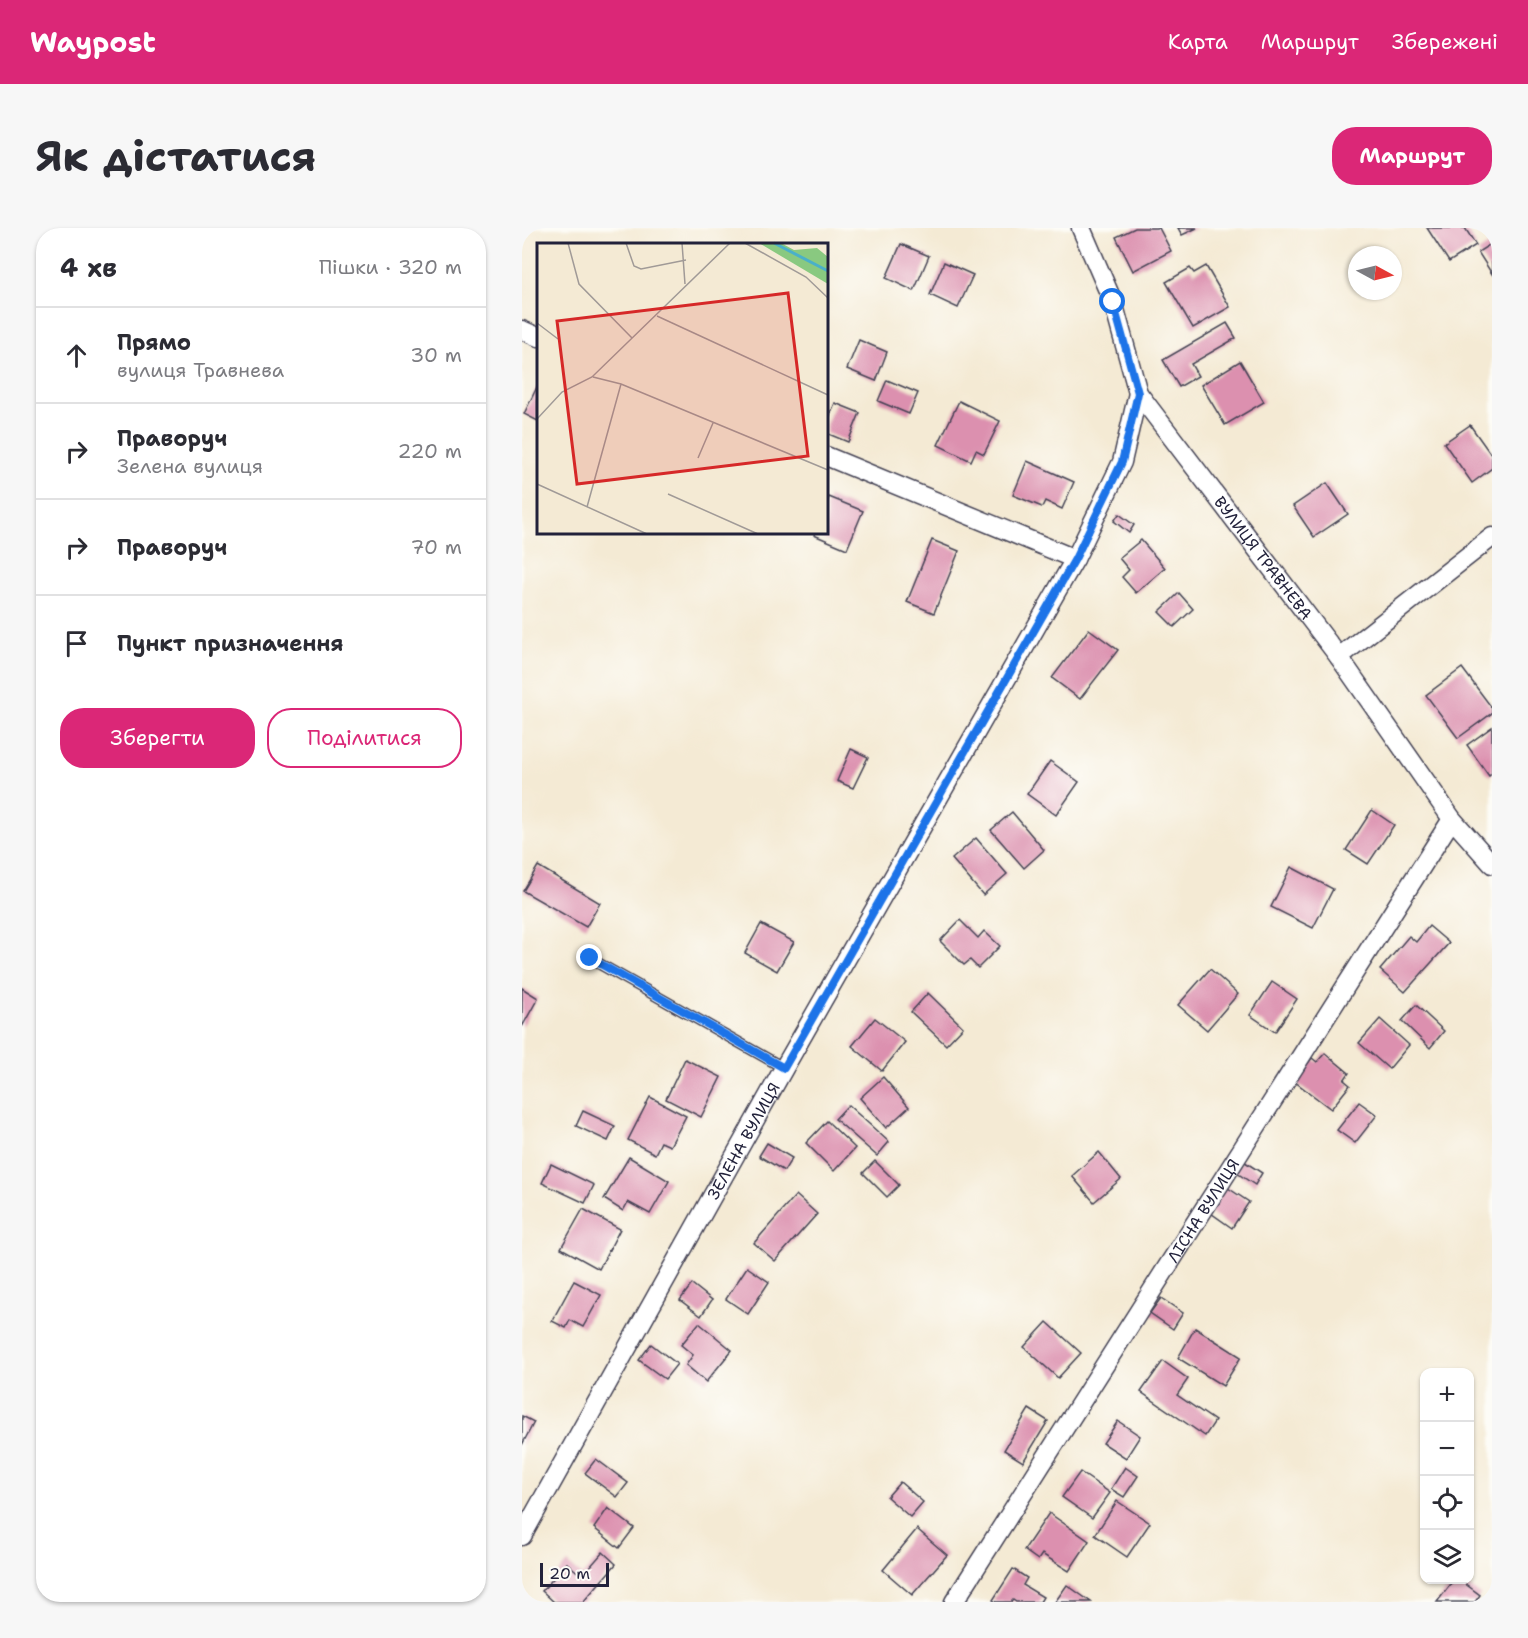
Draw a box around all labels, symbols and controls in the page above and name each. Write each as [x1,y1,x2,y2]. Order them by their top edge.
text: Waypost [30,23,156,61]
text: Карта [1168,28,1228,56]
text: Маршрут [1261,28,1359,56]
text: Збережені [1392,28,1498,56]
button: Маршрут [1332,127,1492,185]
text: Як дістатися [36,128,316,184]
inset map [537,243,828,534]
north arrow [1348,246,1402,300]
text: 4 хв [60,250,117,285]
text: Пішки · 320 m [319,254,462,280]
route start [1099,288,1125,314]
text: Прямо [117,328,191,357]
icon: ahead [60,339,93,372]
text: 30 m [410,342,462,368]
text: вулиця Травнева [117,357,284,383]
text: Праворуч [117,424,227,453]
icon: right [60,435,93,468]
text: 220 m [398,438,462,464]
text: Зелена вулиця [117,453,263,479]
street label: ВУЛИЦЯ ТРАВНЕВА [1210,492,1317,624]
icon: right [60,531,93,564]
text: Праворуч [117,533,227,562]
text: 70 m [410,534,462,560]
icon: arrive [60,627,93,660]
text: Пункт призначення [117,629,344,658]
button: Зберегти [60,708,255,768]
button: Поділитися [267,708,462,768]
route end [576,944,602,970]
street label: ЗЕЛЕНА ВУЛИЦЯ [702,1079,784,1203]
street label: ЛІСНА ВУЛИЦЯ [1162,1155,1244,1266]
map controls [1420,1368,1474,1584]
button: + [1420,1368,1474,1422]
button: − [1420,1422,1474,1476]
button: locate [1420,1476,1474,1530]
button: layers [1420,1530,1474,1584]
scale bar [540,1560,609,1588]
text: 20 m [549,1563,590,1584]

